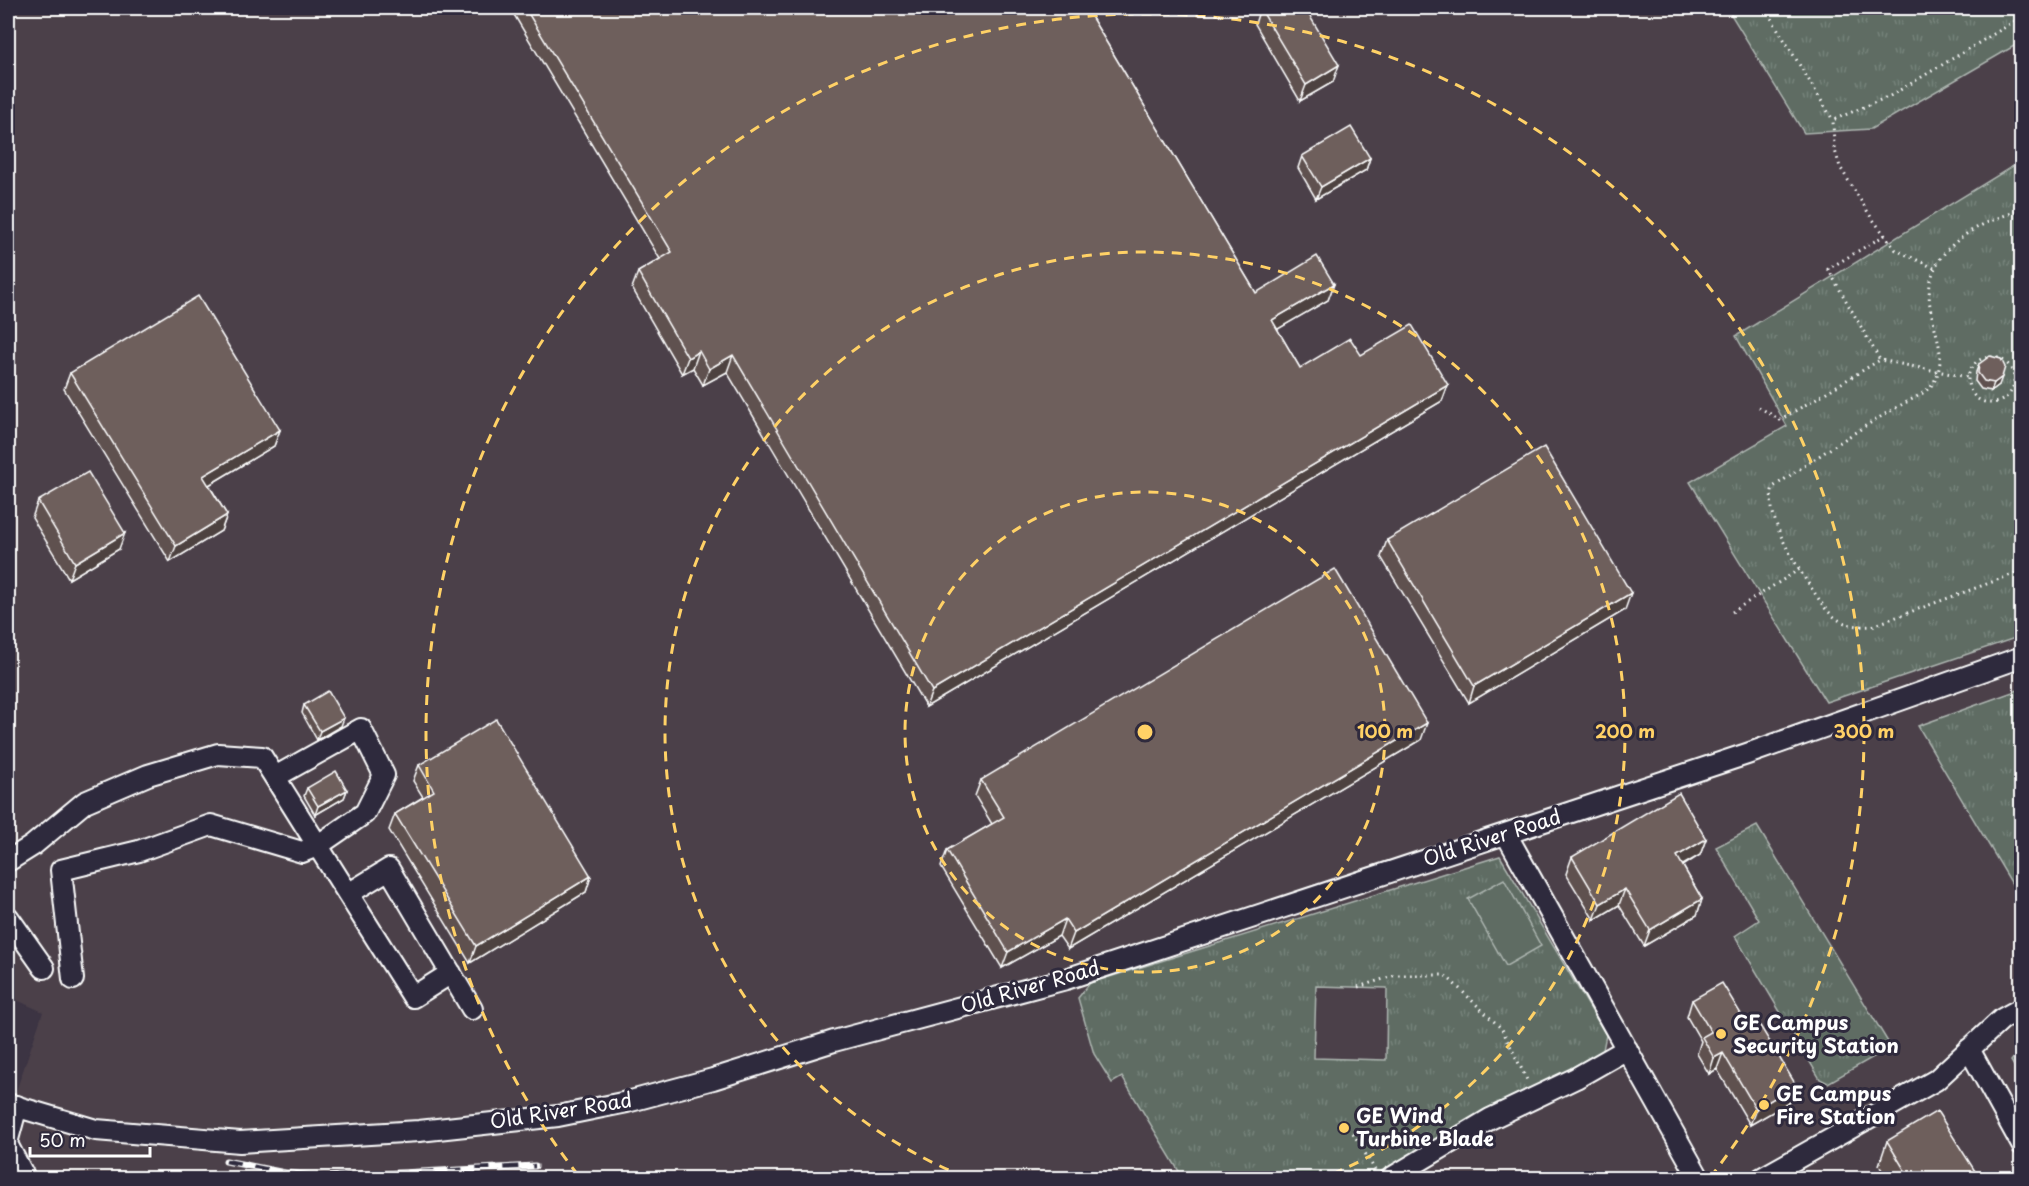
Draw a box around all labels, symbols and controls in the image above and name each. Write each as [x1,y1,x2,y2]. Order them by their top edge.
text: 100 m [1357,717,1413,744]
text: 200 m [1595,717,1655,744]
text: 300 m [1834,717,1894,744]
centre of rings [1135,722,1155,742]
street label: Old River Road [1419,801,1564,873]
street label: Old River Road [957,952,1103,1020]
place label: GE Campus Security Station [1733,1007,1899,1060]
marker: GE Campus Security Station [1714,1027,1728,1041]
place label: GE Campus Fire Station [1776,1078,1895,1131]
street label: Old River Road [488,1084,634,1136]
marker: GE Campus Fire Station [1757,1098,1771,1112]
place label: GE Wind Turbine Blade [1356,1100,1494,1153]
scale bar [30,1120,150,1158]
marker: GE Wind Turbine Blade [1337,1121,1351,1135]
text: 50 m [39,1126,86,1153]

